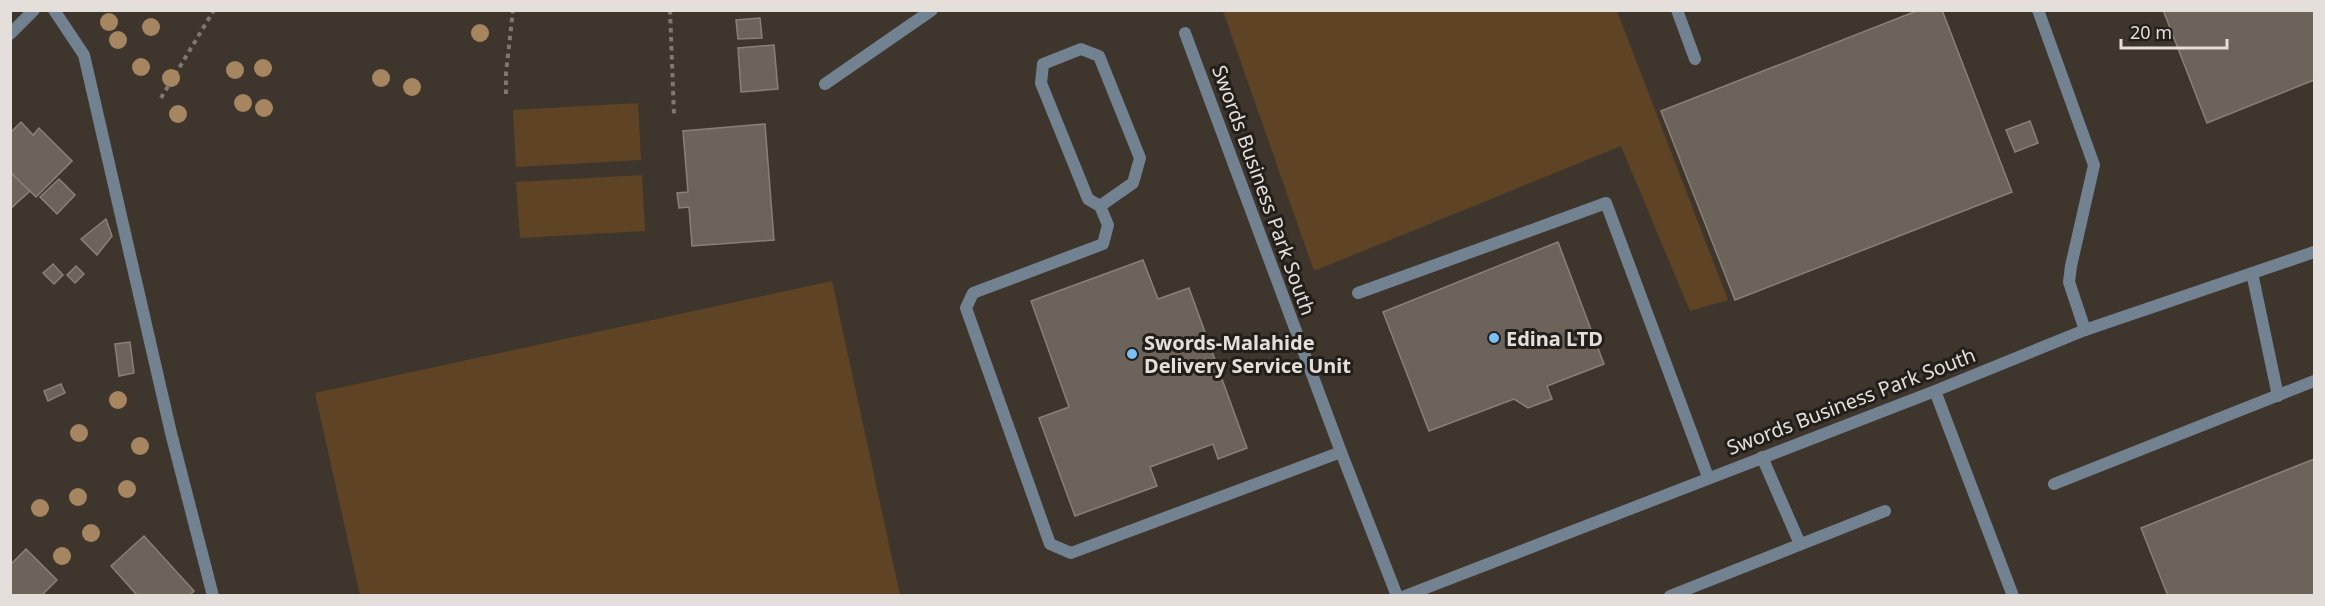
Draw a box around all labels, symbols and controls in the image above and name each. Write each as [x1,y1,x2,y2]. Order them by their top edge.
scale bar [2121,12,2228,50]
text: 20 m [2130,20,2172,44]
street label: Swords Business Park South [1206,61,1322,319]
place label: Edina LTD [1506,325,1603,352]
place label: Swords-Malahide Delivery Service Unit [1144,329,1351,379]
marker: Edina LTD [1487,331,1501,345]
street label: Swords Business Park South [1723,341,1979,461]
marker: Swords-Malahide Delivery Service Unit [1125,347,1139,361]

